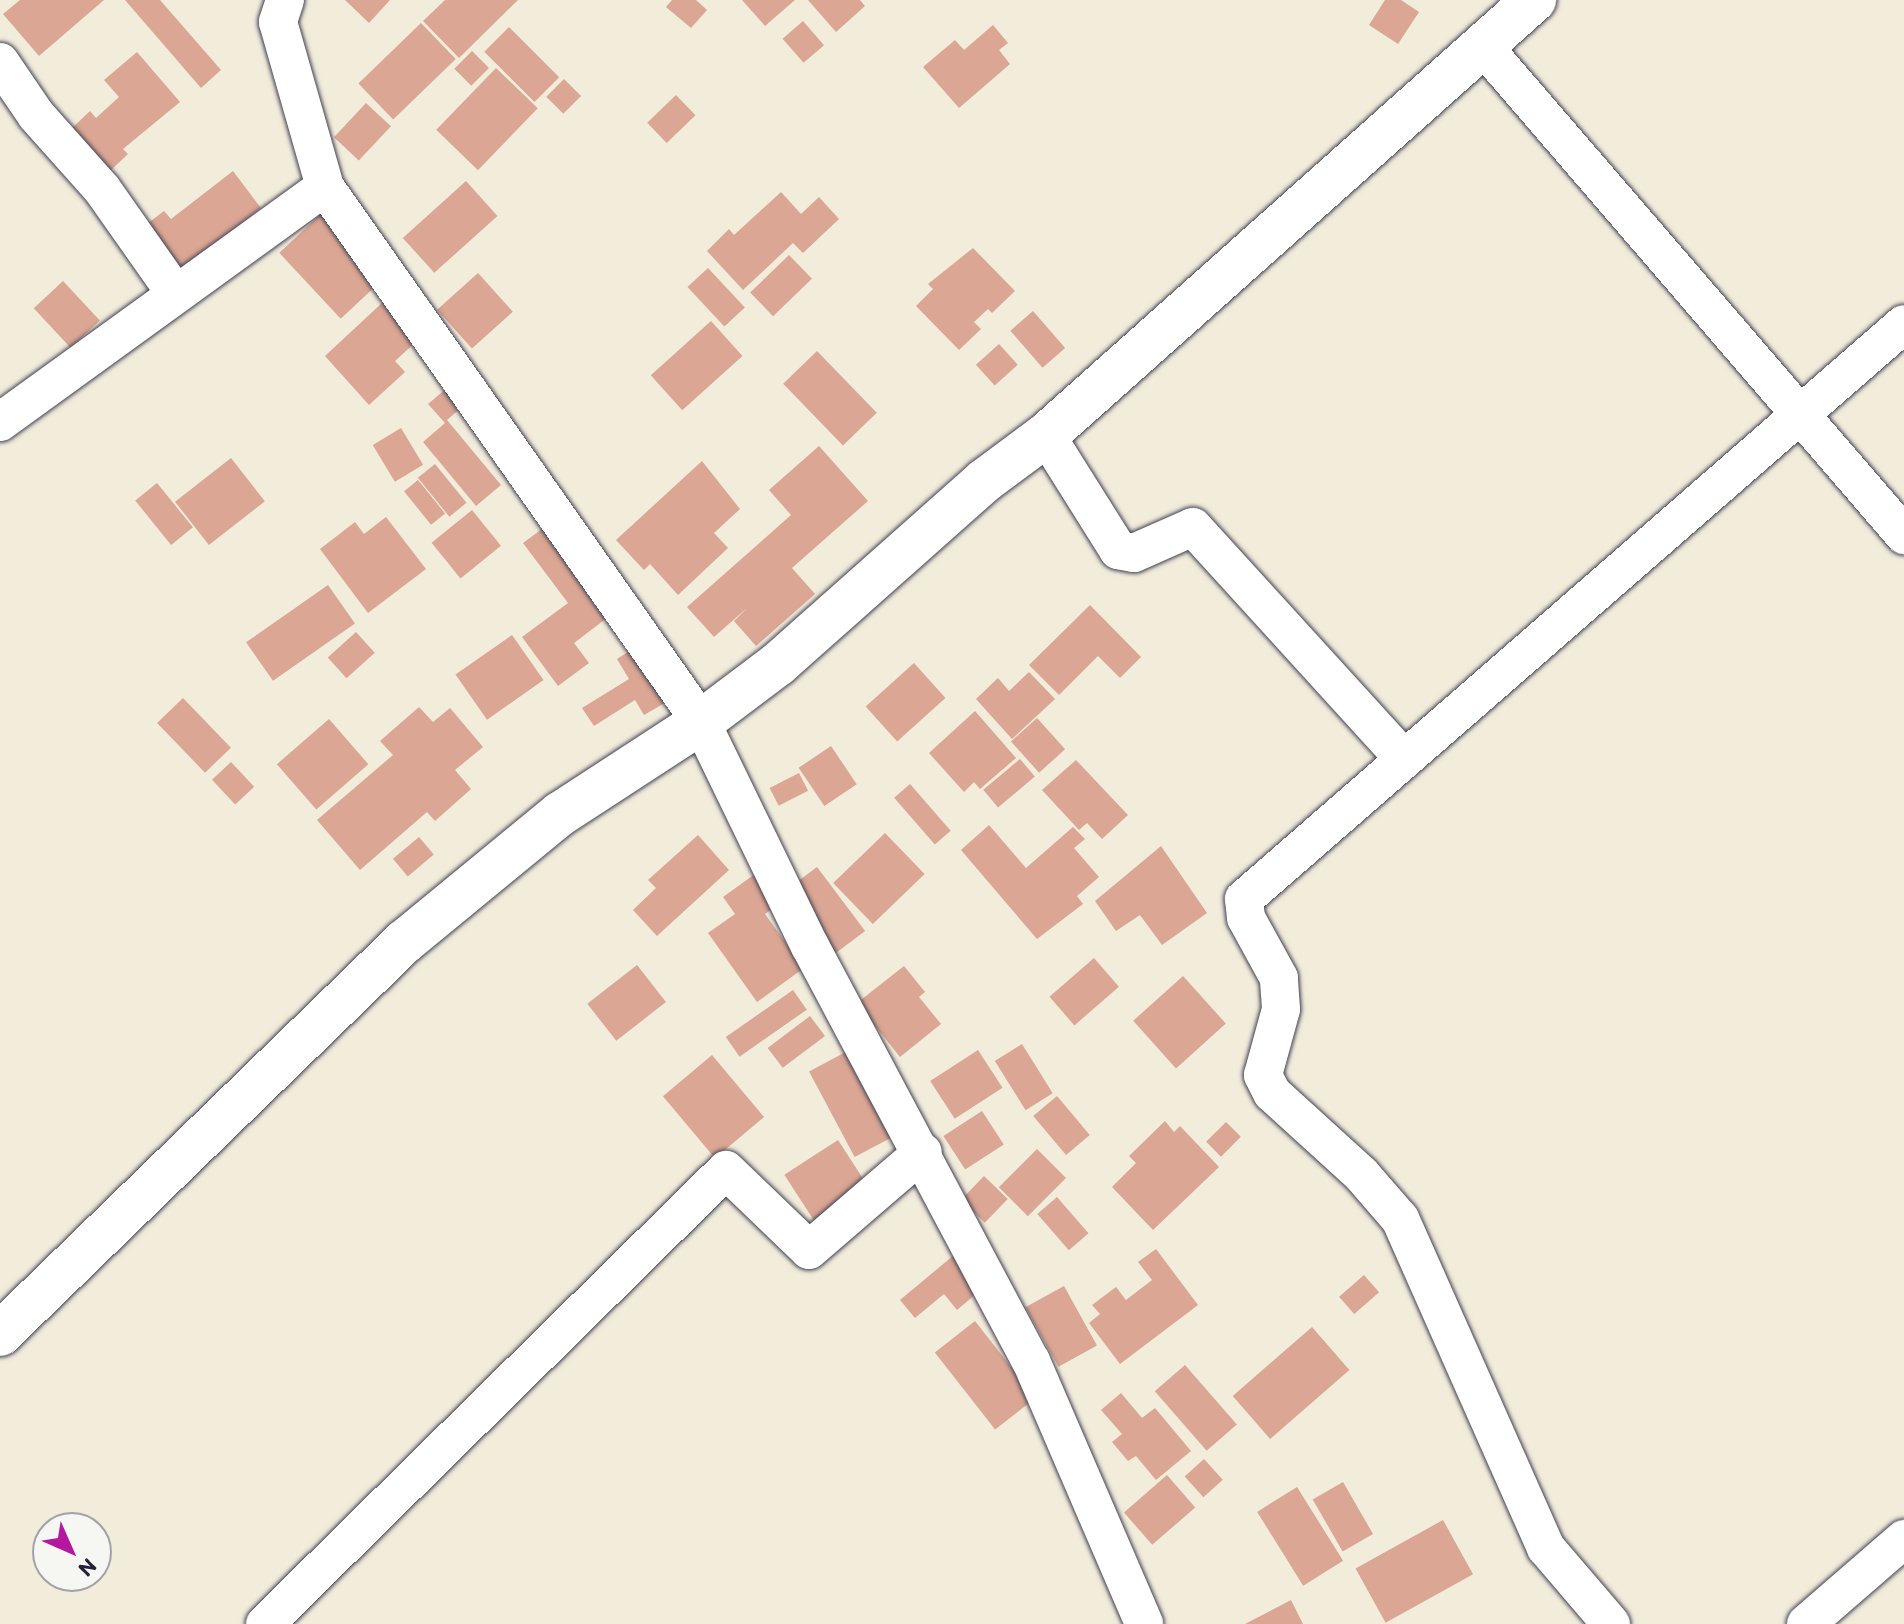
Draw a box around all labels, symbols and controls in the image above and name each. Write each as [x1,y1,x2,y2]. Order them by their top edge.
north arrow [32,1512,112,1592]
text: N [73,1553,103,1583]

